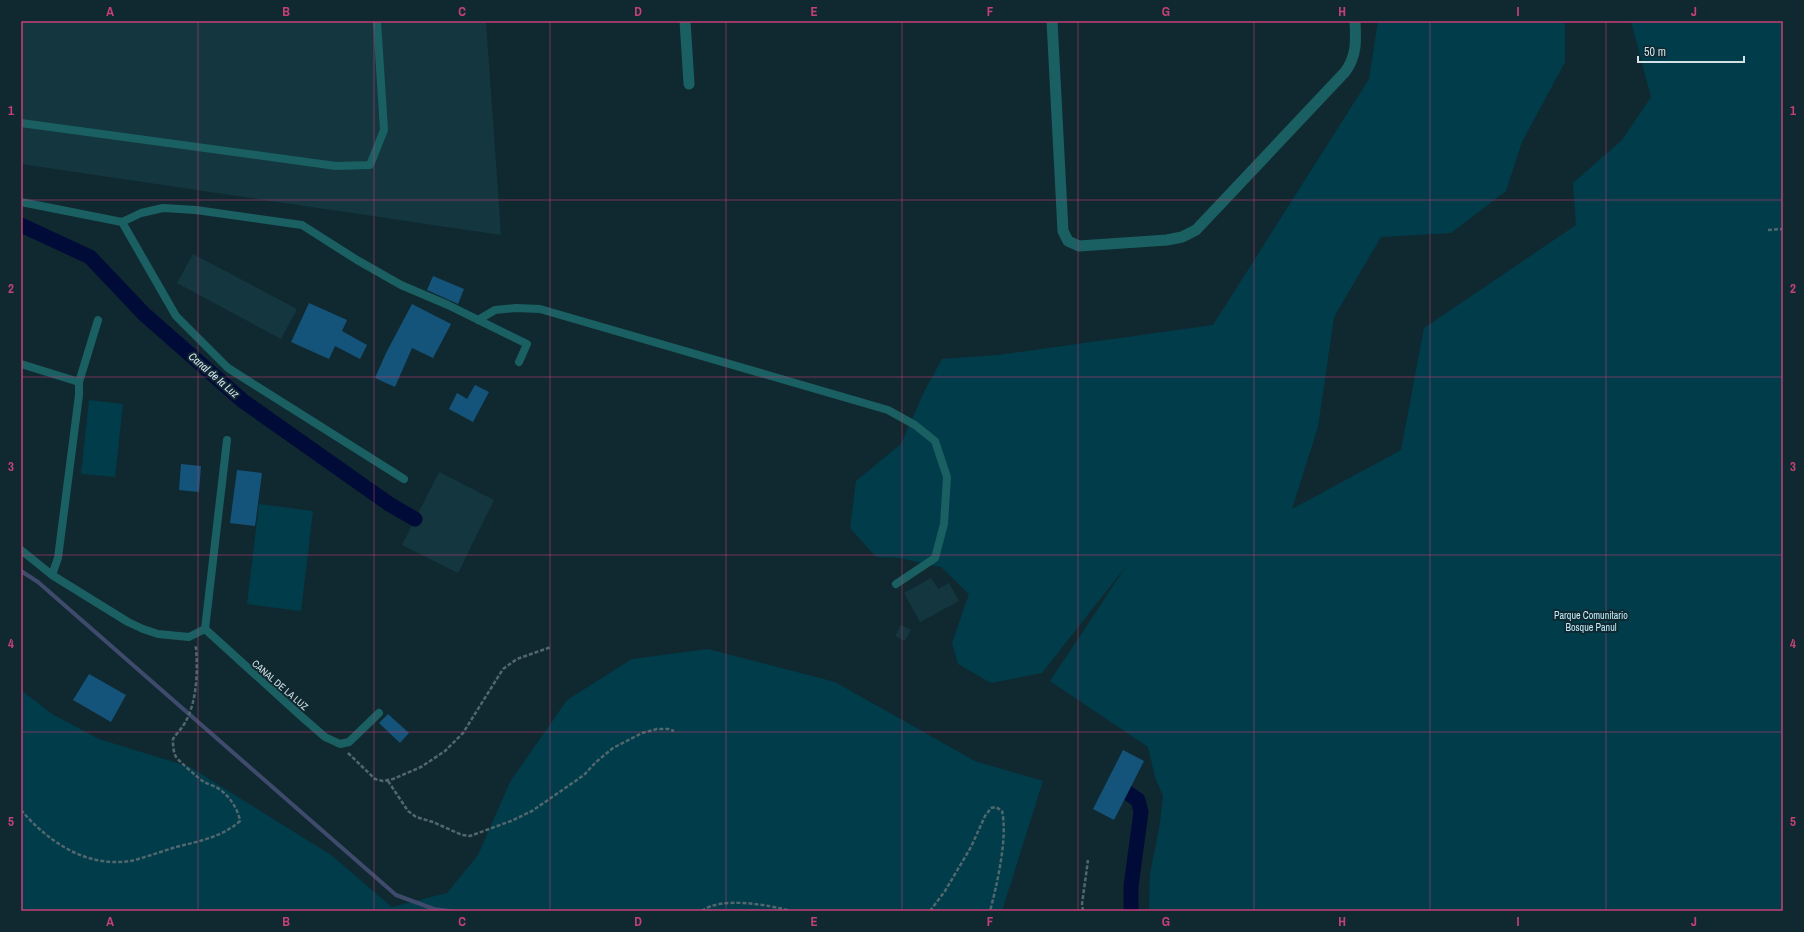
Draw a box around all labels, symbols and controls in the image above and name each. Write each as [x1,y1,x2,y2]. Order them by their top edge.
text: A [106,3,114,20]
text: B [282,3,290,20]
text: C [458,3,466,20]
text: D [634,3,642,20]
text: E [810,3,818,20]
text: F [987,3,994,20]
text: G [1162,3,1170,20]
text: H [1338,3,1346,20]
text: I [1517,3,1520,20]
text: J [1691,3,1697,20]
scale bar [1638,38,1744,64]
text: 50 m [1644,44,1666,60]
text: 1 [8,102,14,119]
text: 1 [1790,102,1796,119]
text: 2 [8,280,14,297]
text: 2 [1790,280,1796,297]
water label: Canal de la Luz [186,349,243,401]
text: 3 [8,458,14,475]
text: 3 [1790,458,1796,475]
park label: Parque Comunitario Bosque Panul [1554,609,1628,634]
text: 4 [8,635,14,652]
text: 4 [1790,635,1796,652]
street label: CANAL DE LA LUZ [249,657,311,713]
text: 5 [8,813,14,830]
text: 5 [1790,813,1796,830]
text: A [106,913,114,930]
text: B [282,913,290,930]
text: C [458,913,466,930]
text: D [634,913,642,930]
text: E [810,913,818,930]
text: F [987,913,994,930]
text: G [1162,913,1170,930]
text: H [1338,913,1346,930]
text: I [1517,913,1520,930]
text: J [1691,913,1697,930]

